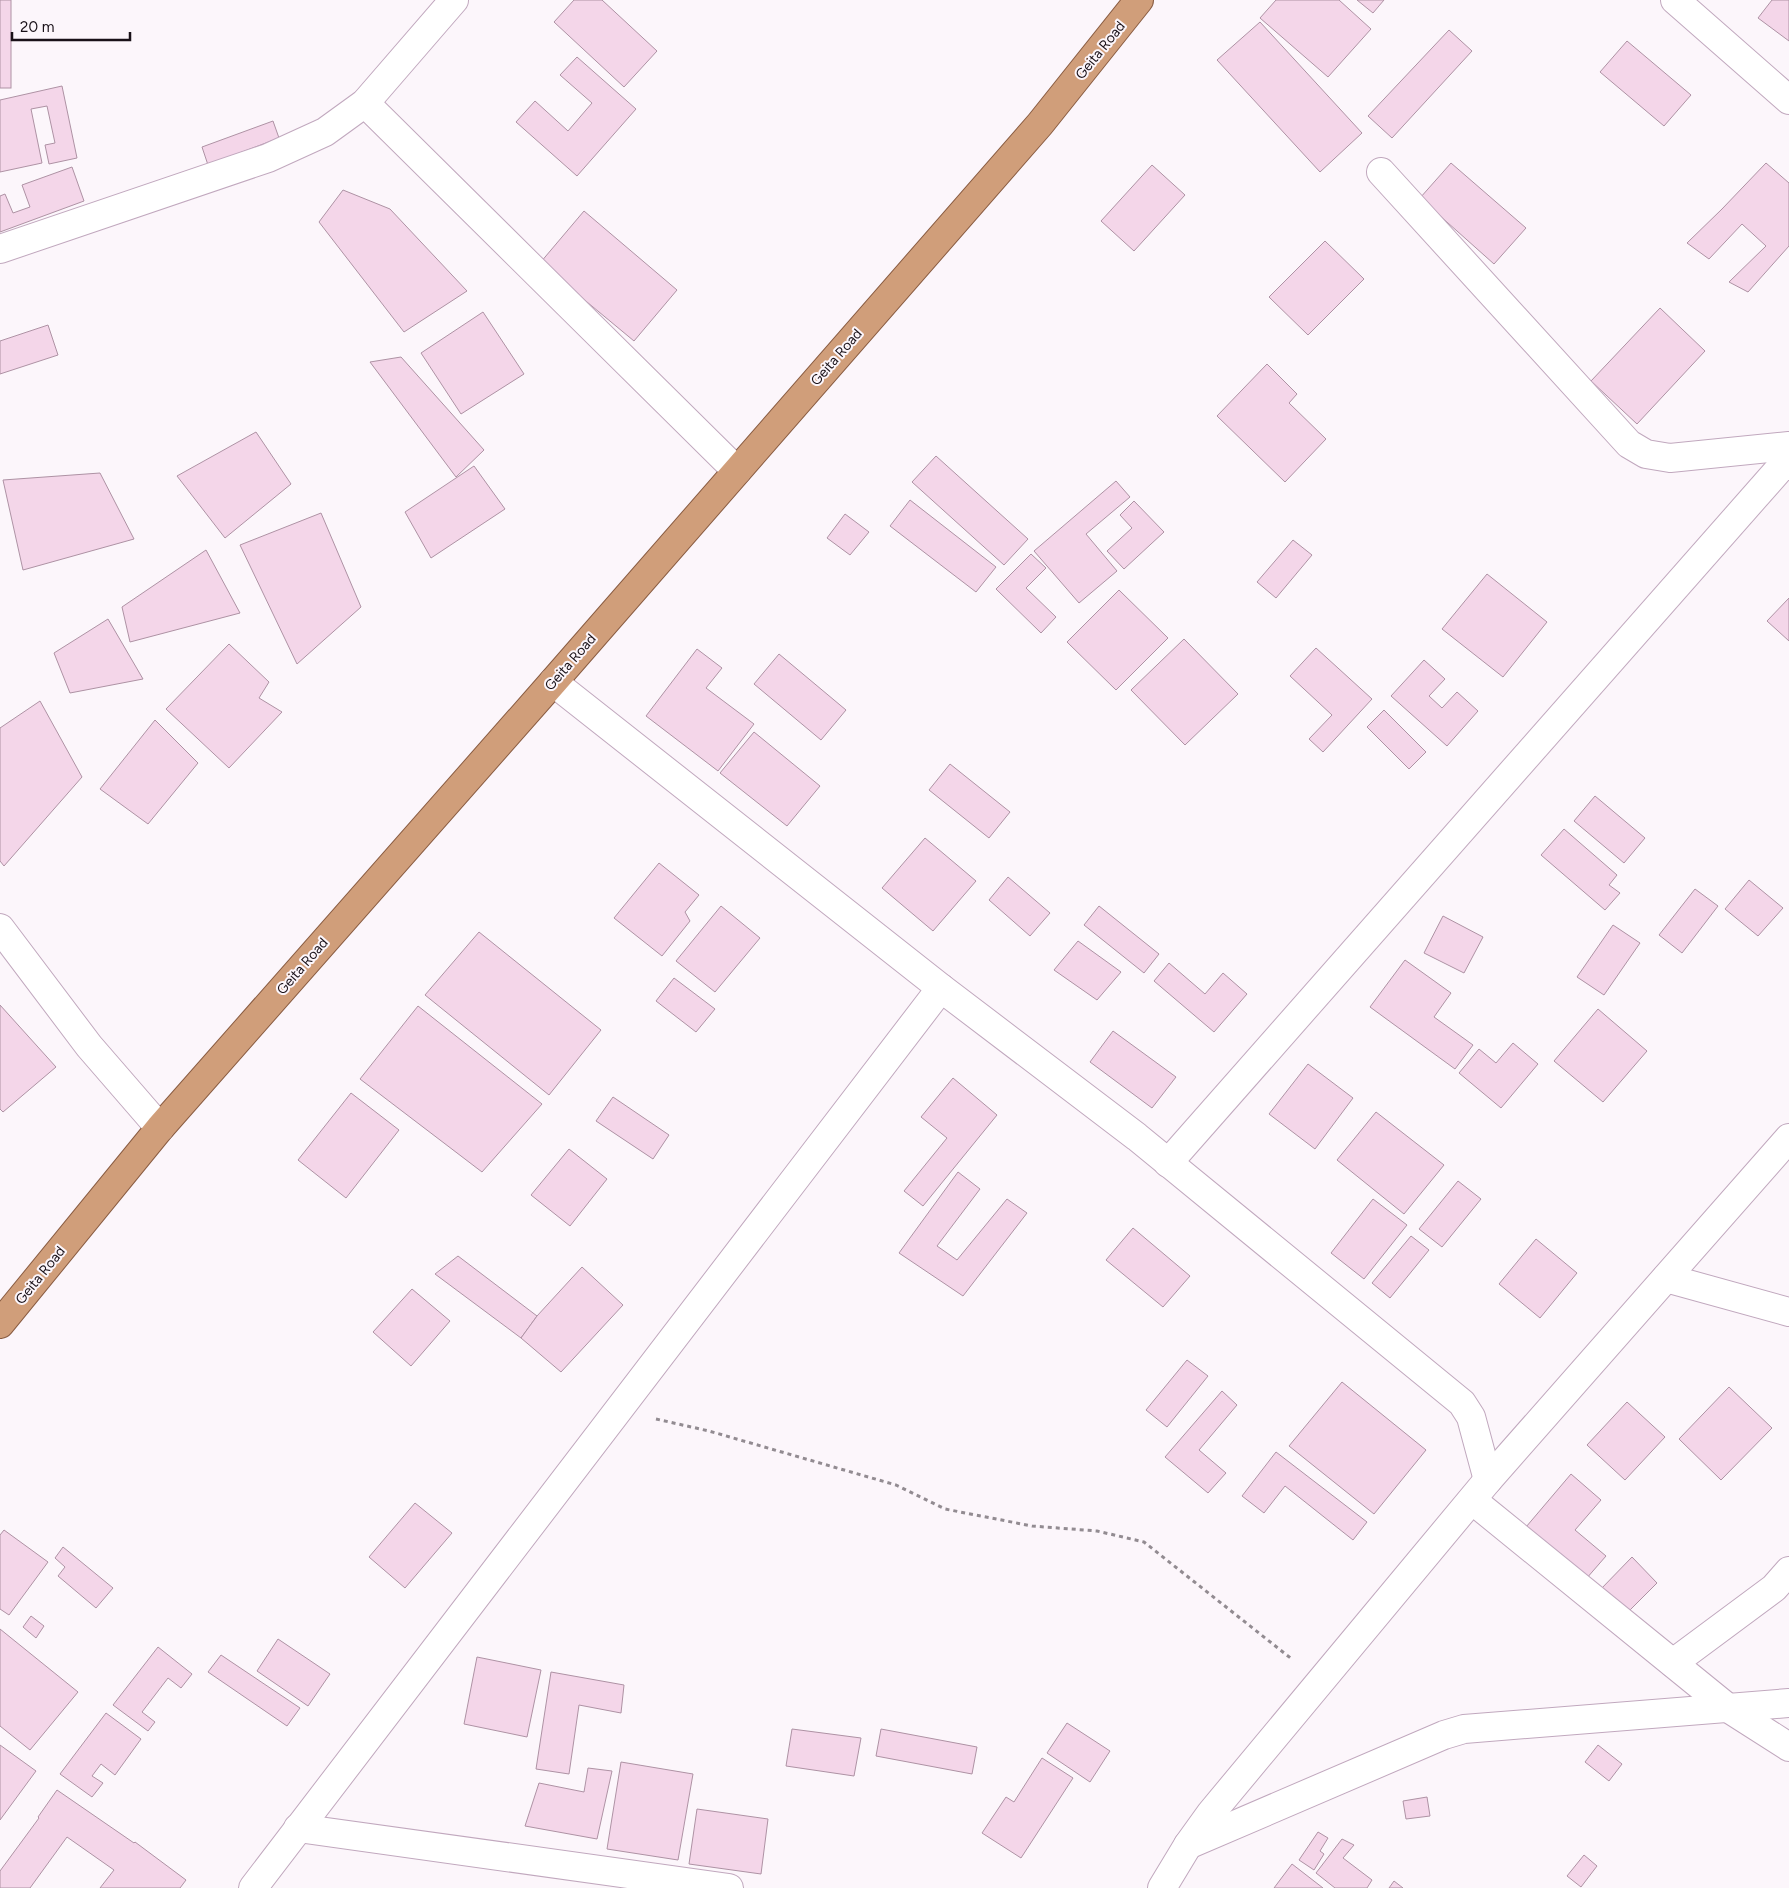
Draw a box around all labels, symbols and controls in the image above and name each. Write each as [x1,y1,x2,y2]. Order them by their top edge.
scale bar [12,10,130,42]
text: 20 m [20,18,54,36]
street label: Geita Road [1072,18,1129,83]
street label: Geita Road [807,325,866,389]
street label: Geita Road [541,630,600,694]
street label: Geita Road [273,934,332,998]
street label: Geita Road [12,1243,69,1308]

